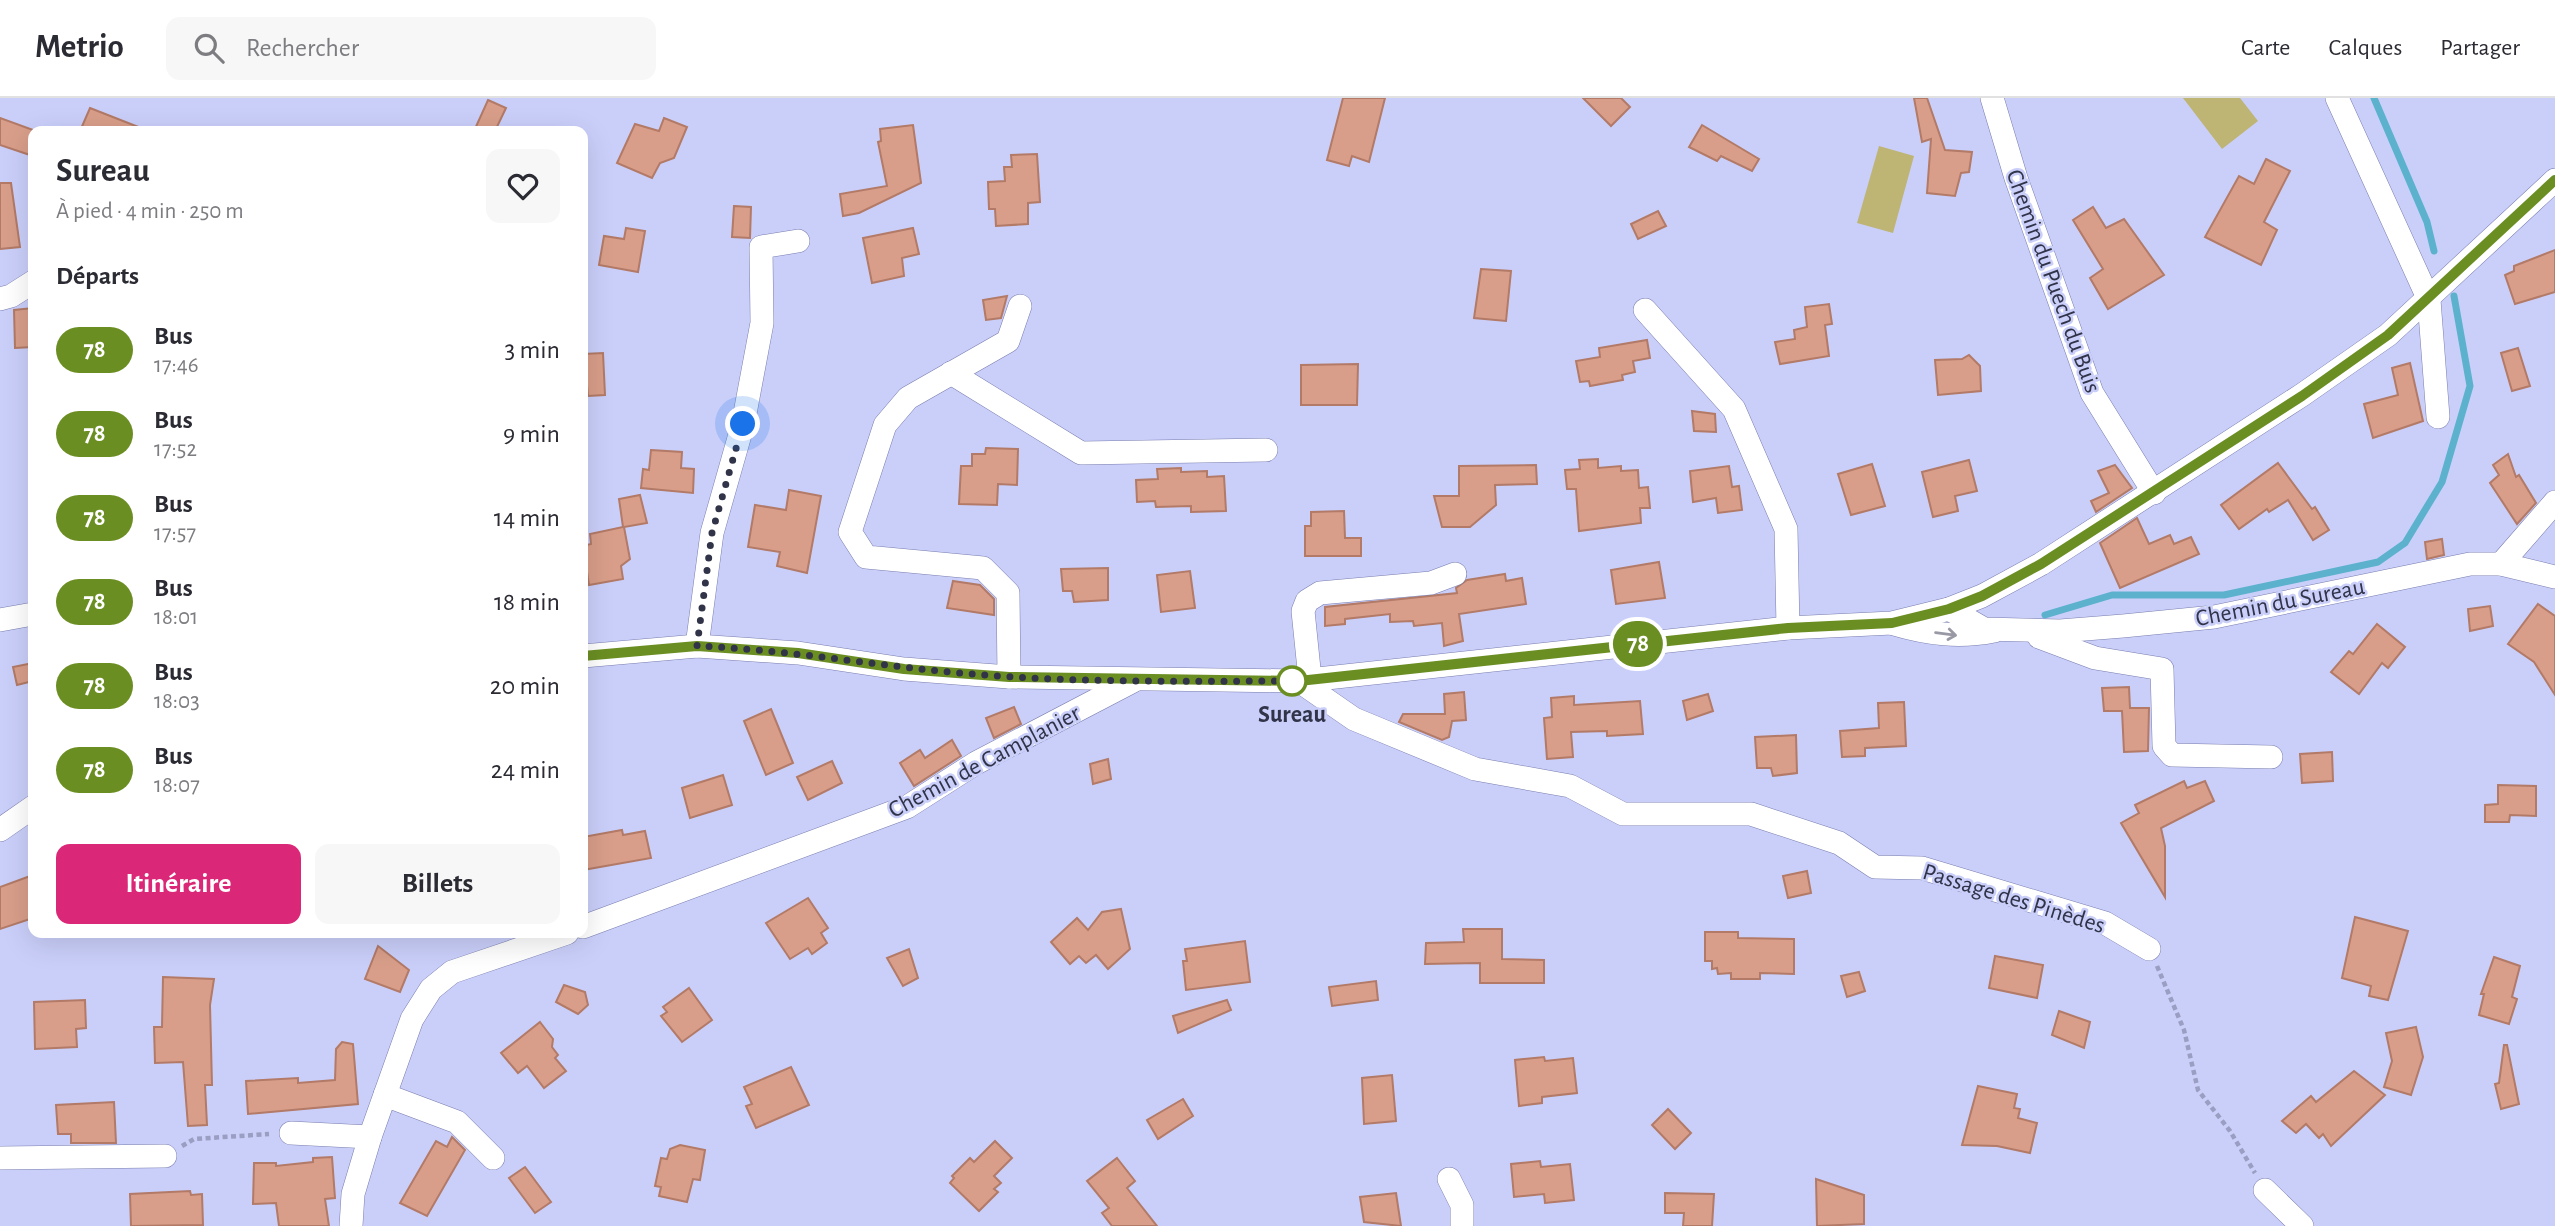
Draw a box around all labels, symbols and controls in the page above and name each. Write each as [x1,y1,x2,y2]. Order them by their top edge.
search box [166,17,656,80]
icon: search [190,29,228,67]
text: Metrio [35,31,124,64]
text: Rechercher [246,35,359,61]
text: Carte [2241,36,2290,60]
text: Calques [2328,36,2402,60]
text: Partager [2440,36,2520,60]
button: heart [486,149,560,223]
text: Sureau [56,155,150,188]
street label: Chemin du Puech du Buis [2002,167,2105,396]
text: À pied · 4 min · 250 m [56,200,244,223]
text: Départs [56,263,139,289]
text: Bus [154,323,193,349]
text: 3 min [504,337,560,363]
text: 78 [83,338,106,362]
text: 17:46 [154,354,199,377]
your location [725,406,760,441]
text: Bus [154,407,193,433]
text: 9 min [503,421,560,447]
text: 78 [83,422,106,446]
text: 17:52 [154,438,197,461]
text: Bus [154,491,193,517]
text: 14 min [494,505,560,531]
text: 78 [83,506,106,530]
text: 17:57 [154,522,196,545]
text: Bus [154,575,193,601]
street label: Chemin du Sureau [2194,575,2367,631]
text: 18 min [494,589,560,615]
text: 78 [83,590,106,614]
text: 18:01 [154,606,198,629]
line badge: 78 [1606,621,1670,667]
one-way arrow [1935,628,1957,641]
text: 78 [1627,632,1649,656]
text: Bus [154,659,193,685]
marker: Sureau [1277,666,1307,696]
text: 20 min [490,673,560,699]
text: 78 [83,674,106,698]
text: 18:03 [154,690,200,713]
street label: Chemin de Camplanier [885,701,1085,823]
place label: Sureau [1258,703,1327,727]
text: Bus [154,743,193,769]
text: 24 min [491,757,560,783]
text: 78 [83,758,106,782]
text: 18:07 [154,774,200,797]
button: Itinéraire [56,844,301,924]
button: Billets [315,844,560,924]
street label: Passage des Pinèdes [1920,860,2108,938]

